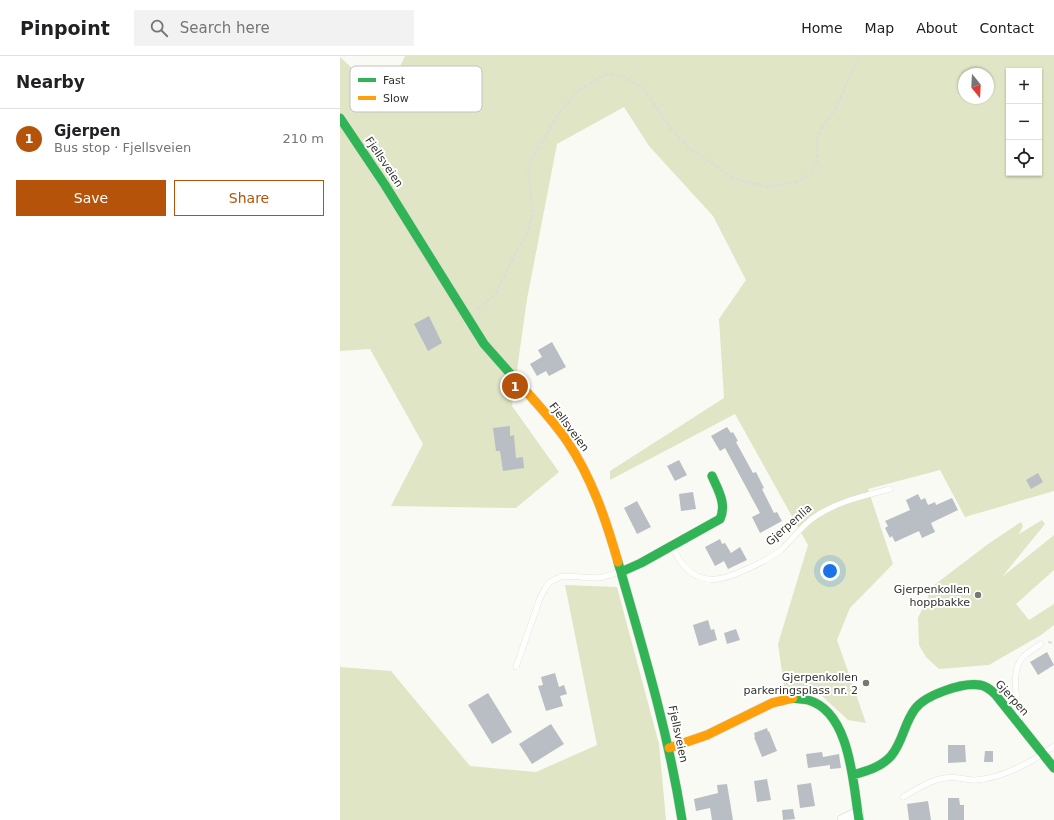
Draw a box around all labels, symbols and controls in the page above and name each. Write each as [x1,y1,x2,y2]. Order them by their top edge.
search box [134,10,414,46]
text: Pinpoint [20,17,110,39]
icon: search [148,17,170,39]
text: Search here [180,19,270,37]
text: Home [801,20,843,36]
text: Map [865,20,894,36]
text: About [916,20,958,36]
text: Contact [980,20,1034,36]
legend [350,66,482,112]
north arrow [958,68,994,104]
map controls [1006,68,1042,176]
button: + [1006,68,1042,104]
text: Nearby [16,72,85,92]
text: Fast [383,74,406,87]
text: Slow [383,92,409,105]
button: − [1006,104,1042,140]
text: Gjerpen [54,122,121,140]
text: 1 [24,131,34,146]
text: 210 m [282,131,324,146]
street label: Fjellsveien [362,134,406,190]
text: Bus stop · Fjellsveien [54,140,191,155]
button: locate [1006,140,1042,176]
button: Save [16,180,166,216]
button: Share [174,180,324,216]
pin: 1 [502,371,528,401]
street label: Fjellsveien [546,400,592,454]
street label: Gjerpenlia [763,502,815,548]
your location [820,561,840,581]
place label: Gjerpenkollen hoppbakke [894,583,970,609]
marker: Gjerpenkollen hoppbakke [973,590,983,600]
place label: Gjerpenkollen parkeringsplass nr. 2 [744,671,858,697]
street label: Gjerpen [993,677,1031,719]
marker: Gjerpenkollen parkeringsplass nr. 2 [861,678,871,688]
street label: Fjellsveien [666,704,690,764]

